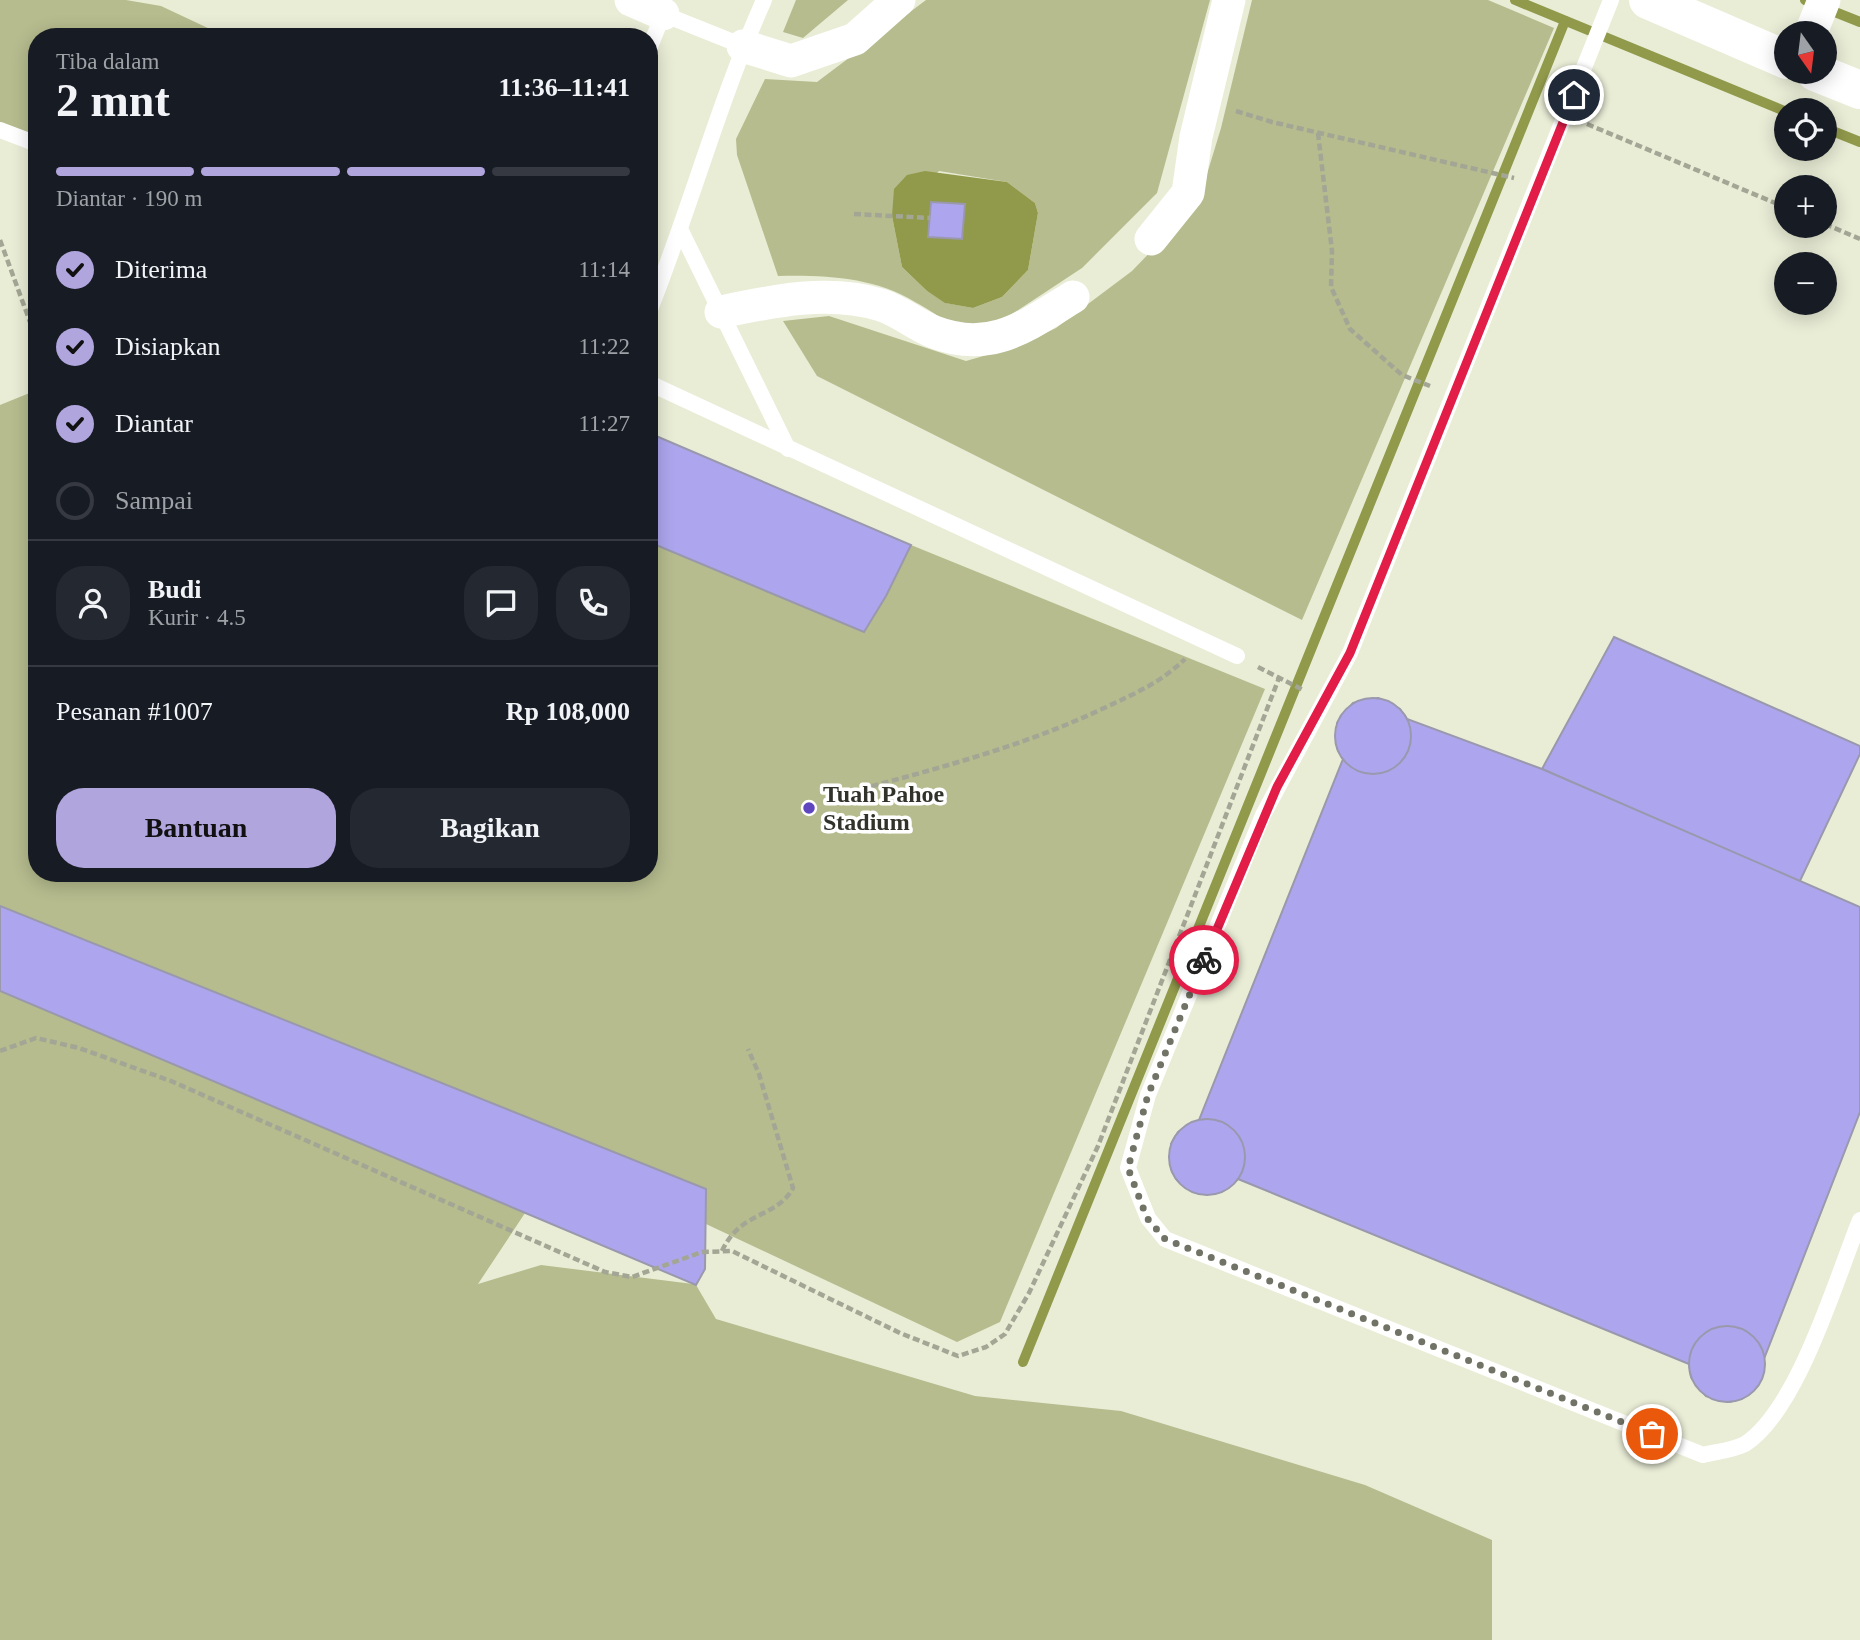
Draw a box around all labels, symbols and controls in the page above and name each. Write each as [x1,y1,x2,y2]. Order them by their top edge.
north arrow [1774,21,1838,84]
map controls [1774,21,1837,315]
text: Tiba dalam [56,49,159,74]
pin [1544,65,1604,125]
text: 11:36–11:41 [499,73,630,102]
text: 2 mnt [56,75,170,126]
icon: home [1555,76,1593,114]
button: locate [1774,98,1837,161]
button: + [1774,175,1837,238]
text: Diantar · 190 m [56,186,202,211]
icon: check [56,251,94,289]
button: − [1774,252,1837,315]
text: Diterima [115,255,207,284]
text: 11:14 [578,257,630,282]
icon: check [56,328,94,366]
text: Disiapkan [115,332,220,361]
text: 11:22 [578,334,630,359]
icon: check [56,405,94,443]
text: Diantar [115,409,193,438]
text: 11:27 [578,411,630,436]
text: Sampai [115,486,193,515]
button: person [56,566,130,640]
button: chat [464,566,538,640]
button: phone [556,566,630,640]
text: Budi [148,575,202,604]
text: Kurir · 4.5 [148,605,246,630]
text: Pesanan #1007 [56,697,213,726]
text: Rp 108,000 [506,697,630,726]
place label: Tuah Pahoe Stadium [823,781,945,835]
button: Bantuan [56,788,336,868]
button: Bagikan [350,788,630,868]
marker: Tuah Pahoe Stadium [801,800,817,816]
courier [1169,925,1239,995]
icon: bike [1185,941,1223,979]
pin [1622,1404,1682,1464]
icon: bag [1633,1415,1671,1453]

